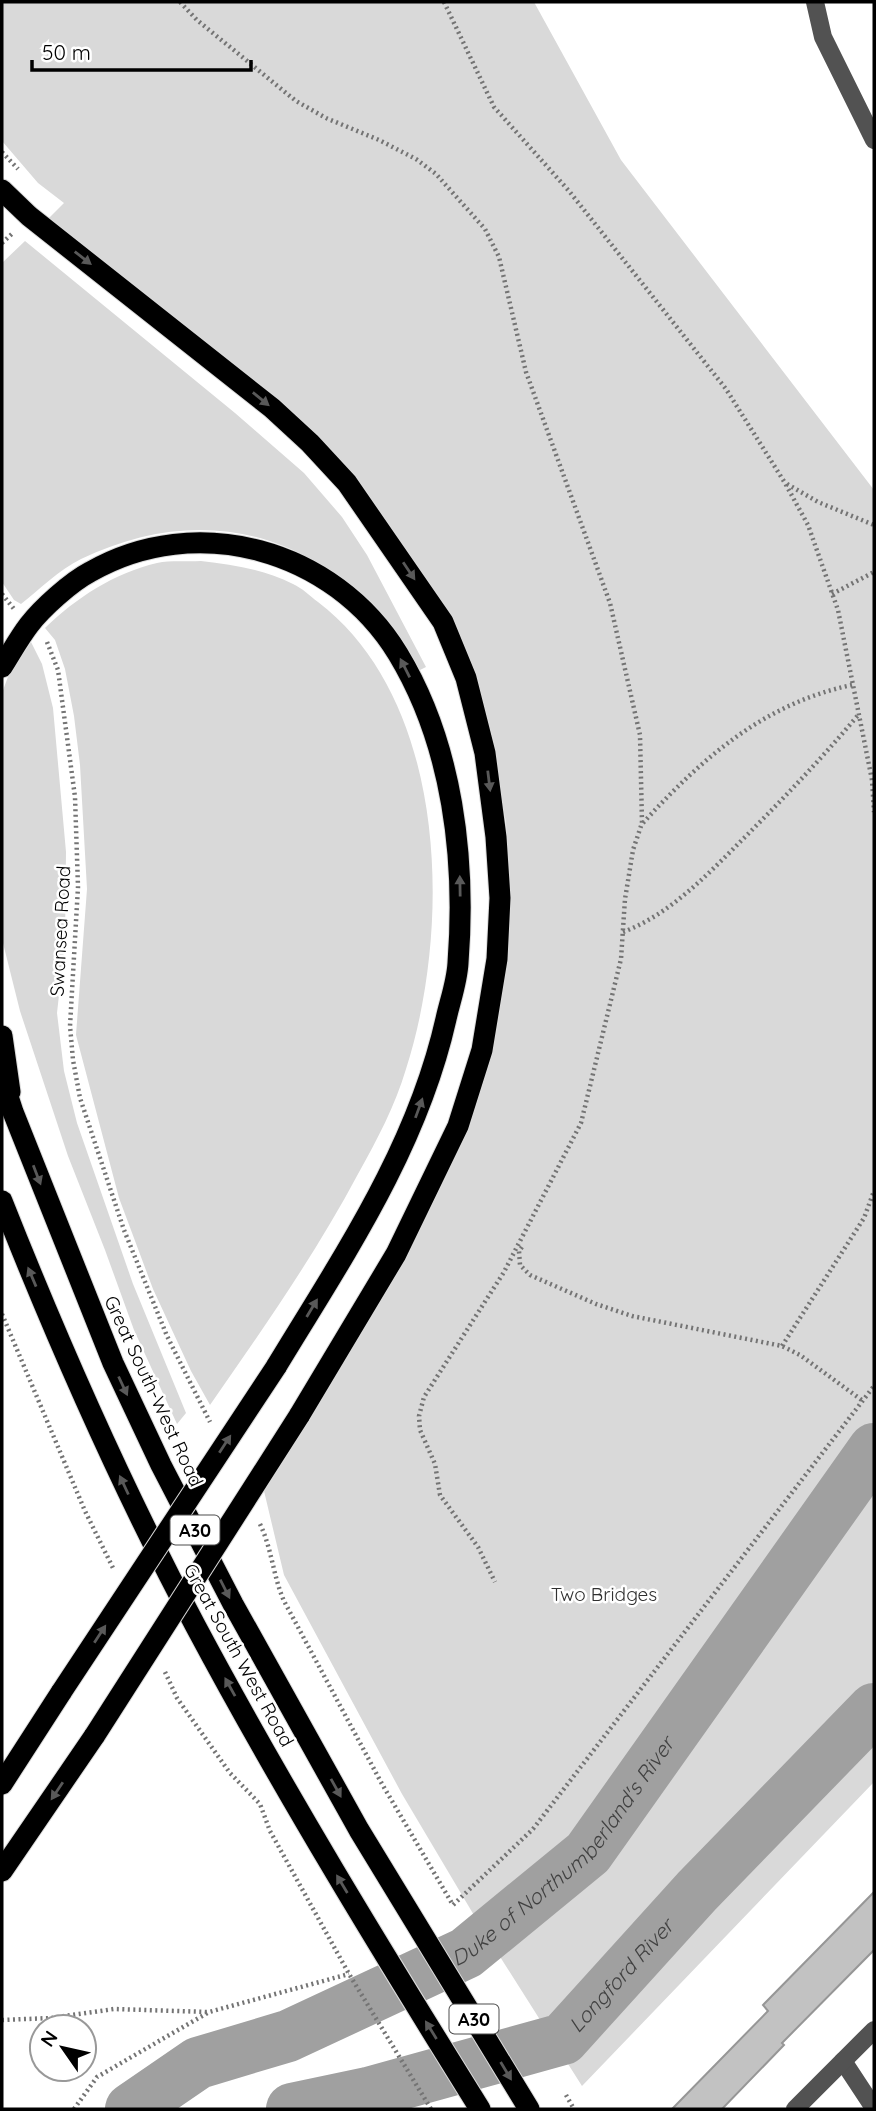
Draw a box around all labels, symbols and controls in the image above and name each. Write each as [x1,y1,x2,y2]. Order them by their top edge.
scale bar [32,28,250,72]
text: 50 m [42,39,91,65]
one-way arrow [74,251,92,265]
one-way arrow [252,392,270,407]
one-way arrow [402,562,416,580]
one-way arrow [399,658,410,678]
one-way arrow [483,770,494,792]
street label: Swansea Road [45,865,75,997]
one-way arrow [454,875,466,897]
one-way arrow [413,1098,424,1119]
one-way arrow [32,1165,43,1186]
one-way arrow [27,1266,38,1287]
street label: Great South-West Road [99,1292,209,1490]
one-way arrow [305,1299,318,1318]
one-way arrow [118,1376,129,1396]
one-way arrow [218,1435,232,1453]
one-way arrow [119,1475,130,1495]
road number: A30 [170,1516,220,1545]
street label: Great South West Road [179,1559,299,1751]
one-way arrow [220,1579,231,1599]
park label: Two Bridges [551,1582,657,1606]
one-way arrow [93,1624,106,1644]
one-way arrow [224,1677,236,1696]
water label: Duke of Northumberland's River [447,1729,681,1971]
one-way arrow [330,1778,342,1798]
one-way arrow [50,1781,63,1801]
one-way arrow [336,1875,349,1894]
water label: Longford River [563,1911,681,2037]
road number: A30 [449,2005,498,2034]
north arrow [28,2013,98,2083]
one-way arrow [425,2021,437,2040]
text: N [35,2026,63,2051]
one-way arrow [499,2061,512,2080]

